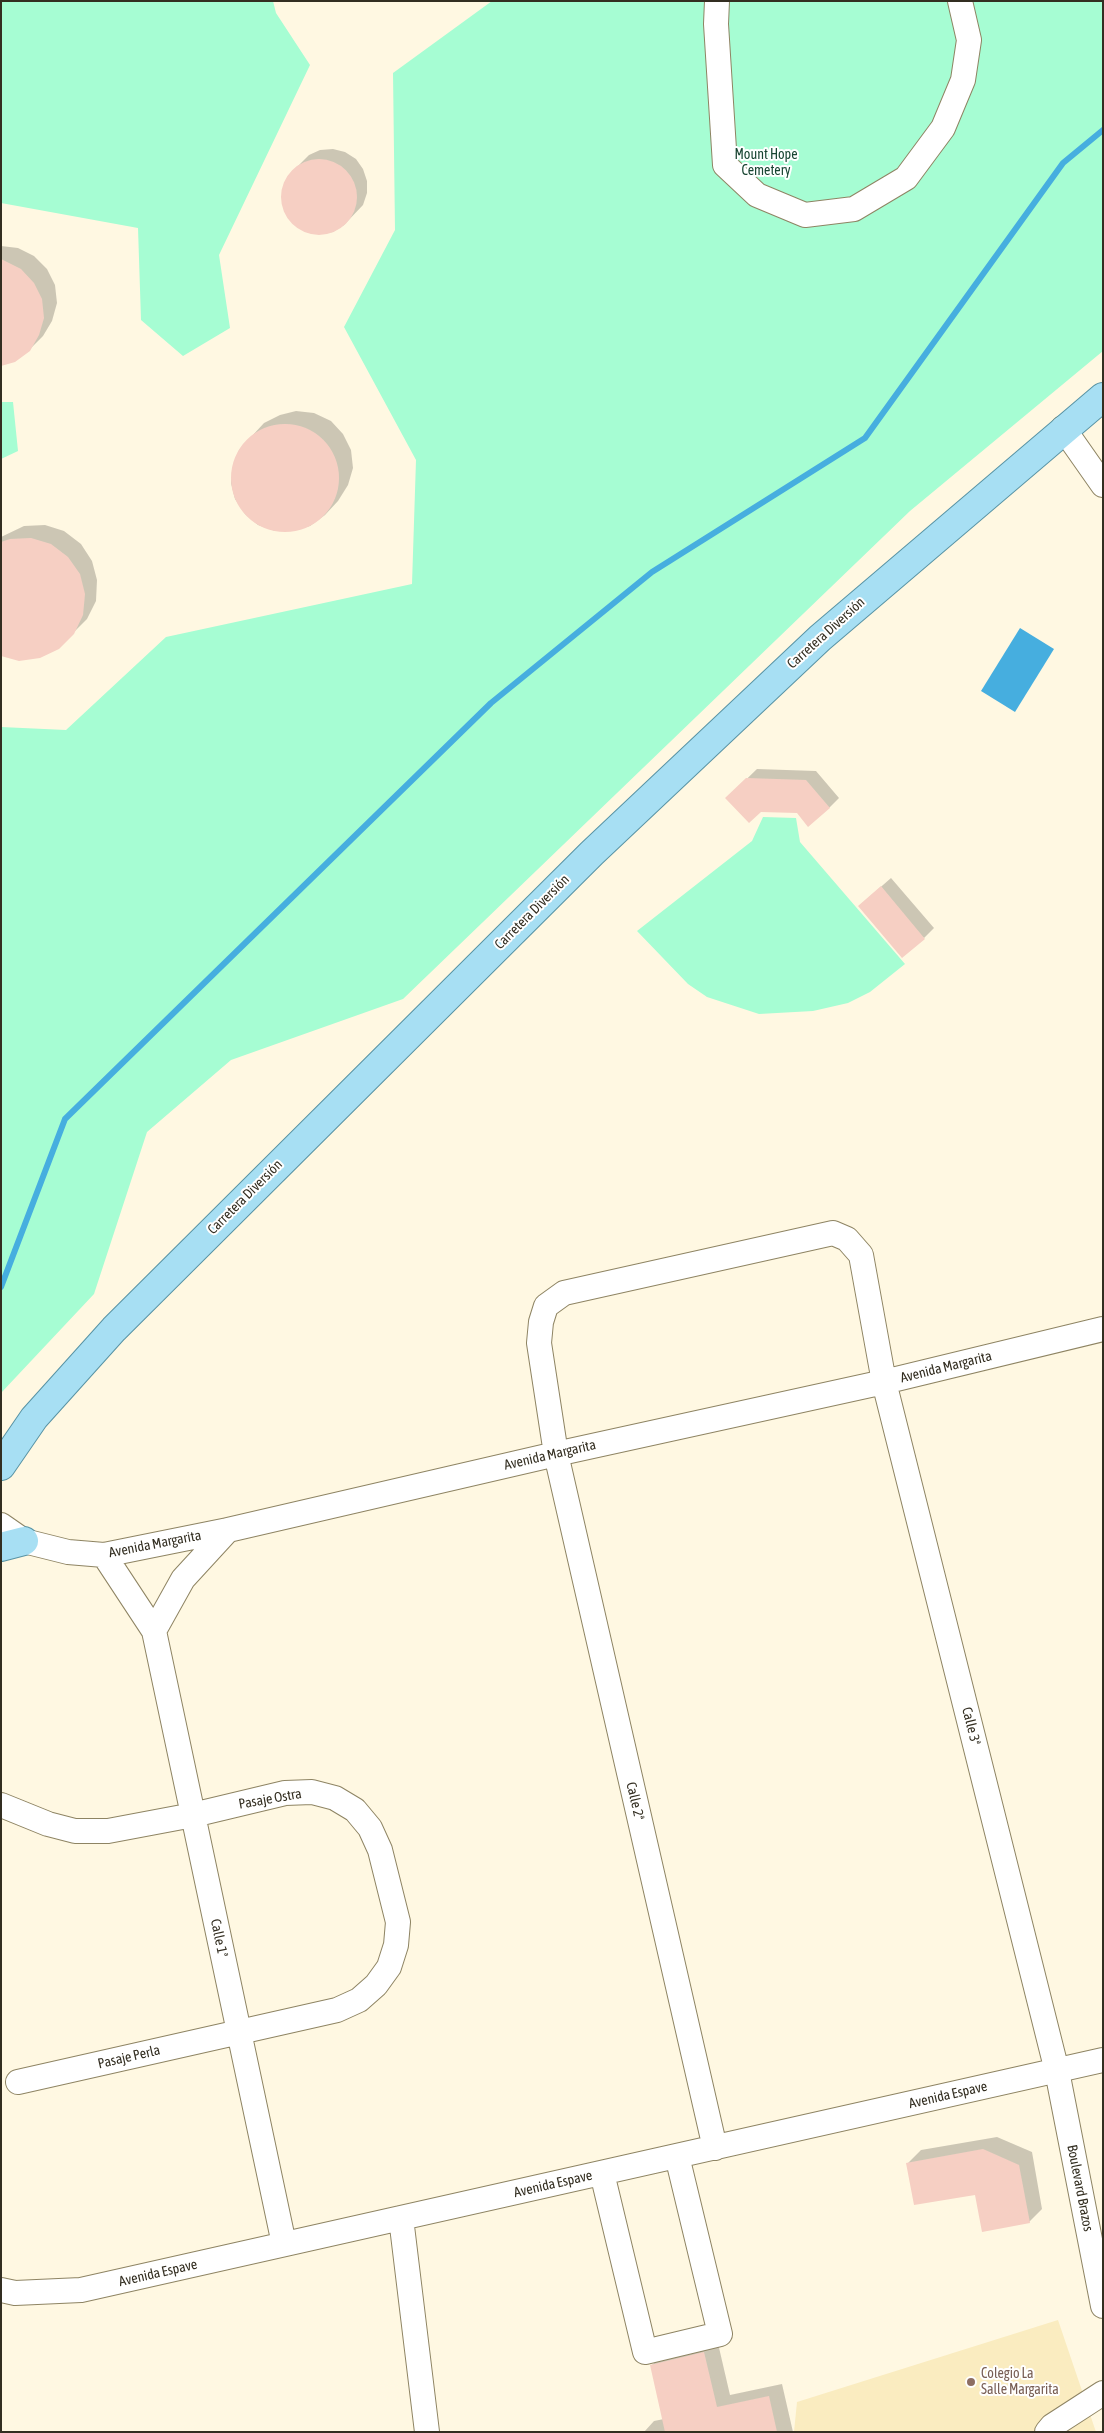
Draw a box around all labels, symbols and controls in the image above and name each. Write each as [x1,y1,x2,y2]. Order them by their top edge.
park label: Mount Hope Cemetery [734,147,798,180]
street label: Carretera Diversión [784,594,868,672]
street label: Carretera Diversión [491,871,573,953]
street label: Carretera Diversión [204,1156,286,1238]
street label: Avenida Margarita [899,1348,993,1386]
street label: Avenida Margarita [502,1436,598,1474]
street label: Avenida Margarita [107,1527,203,1561]
street label: Calle 3ª [958,1705,984,1747]
street label: Calle 2ª [622,1780,648,1822]
street label: Pasaje Ostra [237,1785,303,1813]
street label: Calle 1ª [207,1917,231,1959]
street label: Pasaje Perla [96,2042,162,2072]
street label: Avenida Espave [907,2078,989,2112]
street label: Boulevard Brazos [1063,2143,1097,2233]
street label: Avenida Espave [512,2167,594,2201]
street label: Avenida Espave [117,2256,199,2290]
place label: Colegio La Salle Margarita [981,2366,1059,2398]
marker: Colegio La Salle Margarita [965,2376,977,2388]

